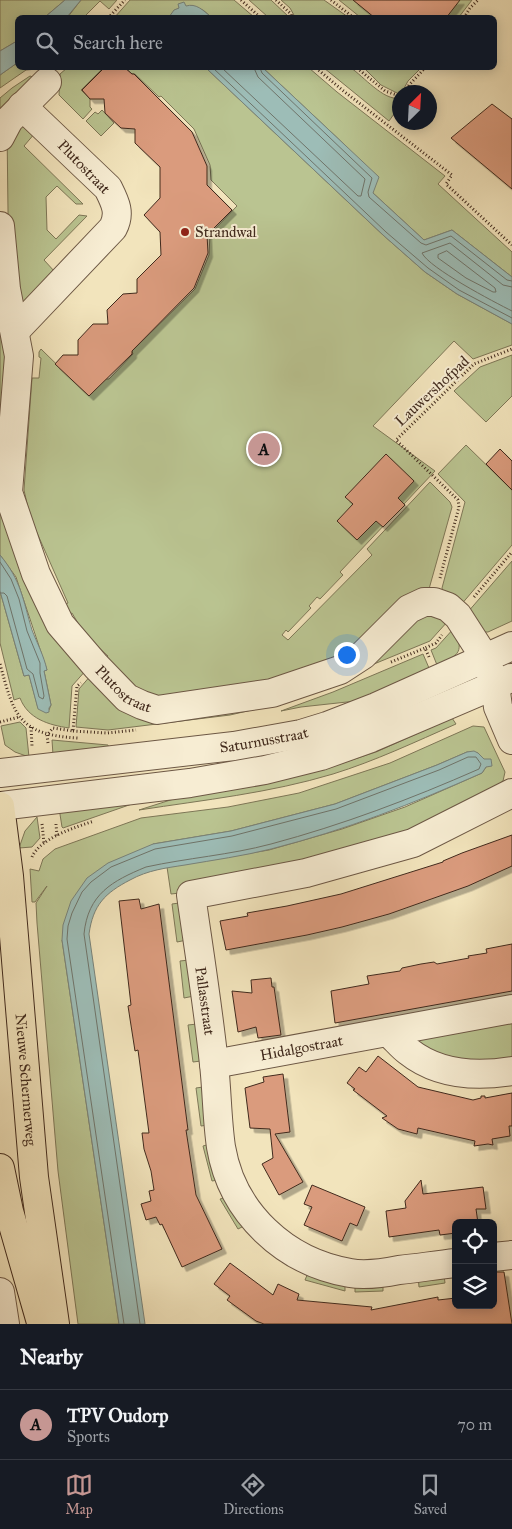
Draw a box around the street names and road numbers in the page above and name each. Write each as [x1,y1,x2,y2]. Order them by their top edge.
street label: Plutostraat [54,136,115,198]
street label: Lauwershofpad [391,352,473,430]
street label: Plutostraat [91,662,154,717]
street label: Saturnusstraat [219,723,311,757]
street label: Pallasstraat [191,966,219,1037]
street label: Nieuwe Schermerweg [11,1013,40,1148]
street label: Hidalgostraat [259,1031,345,1064]

